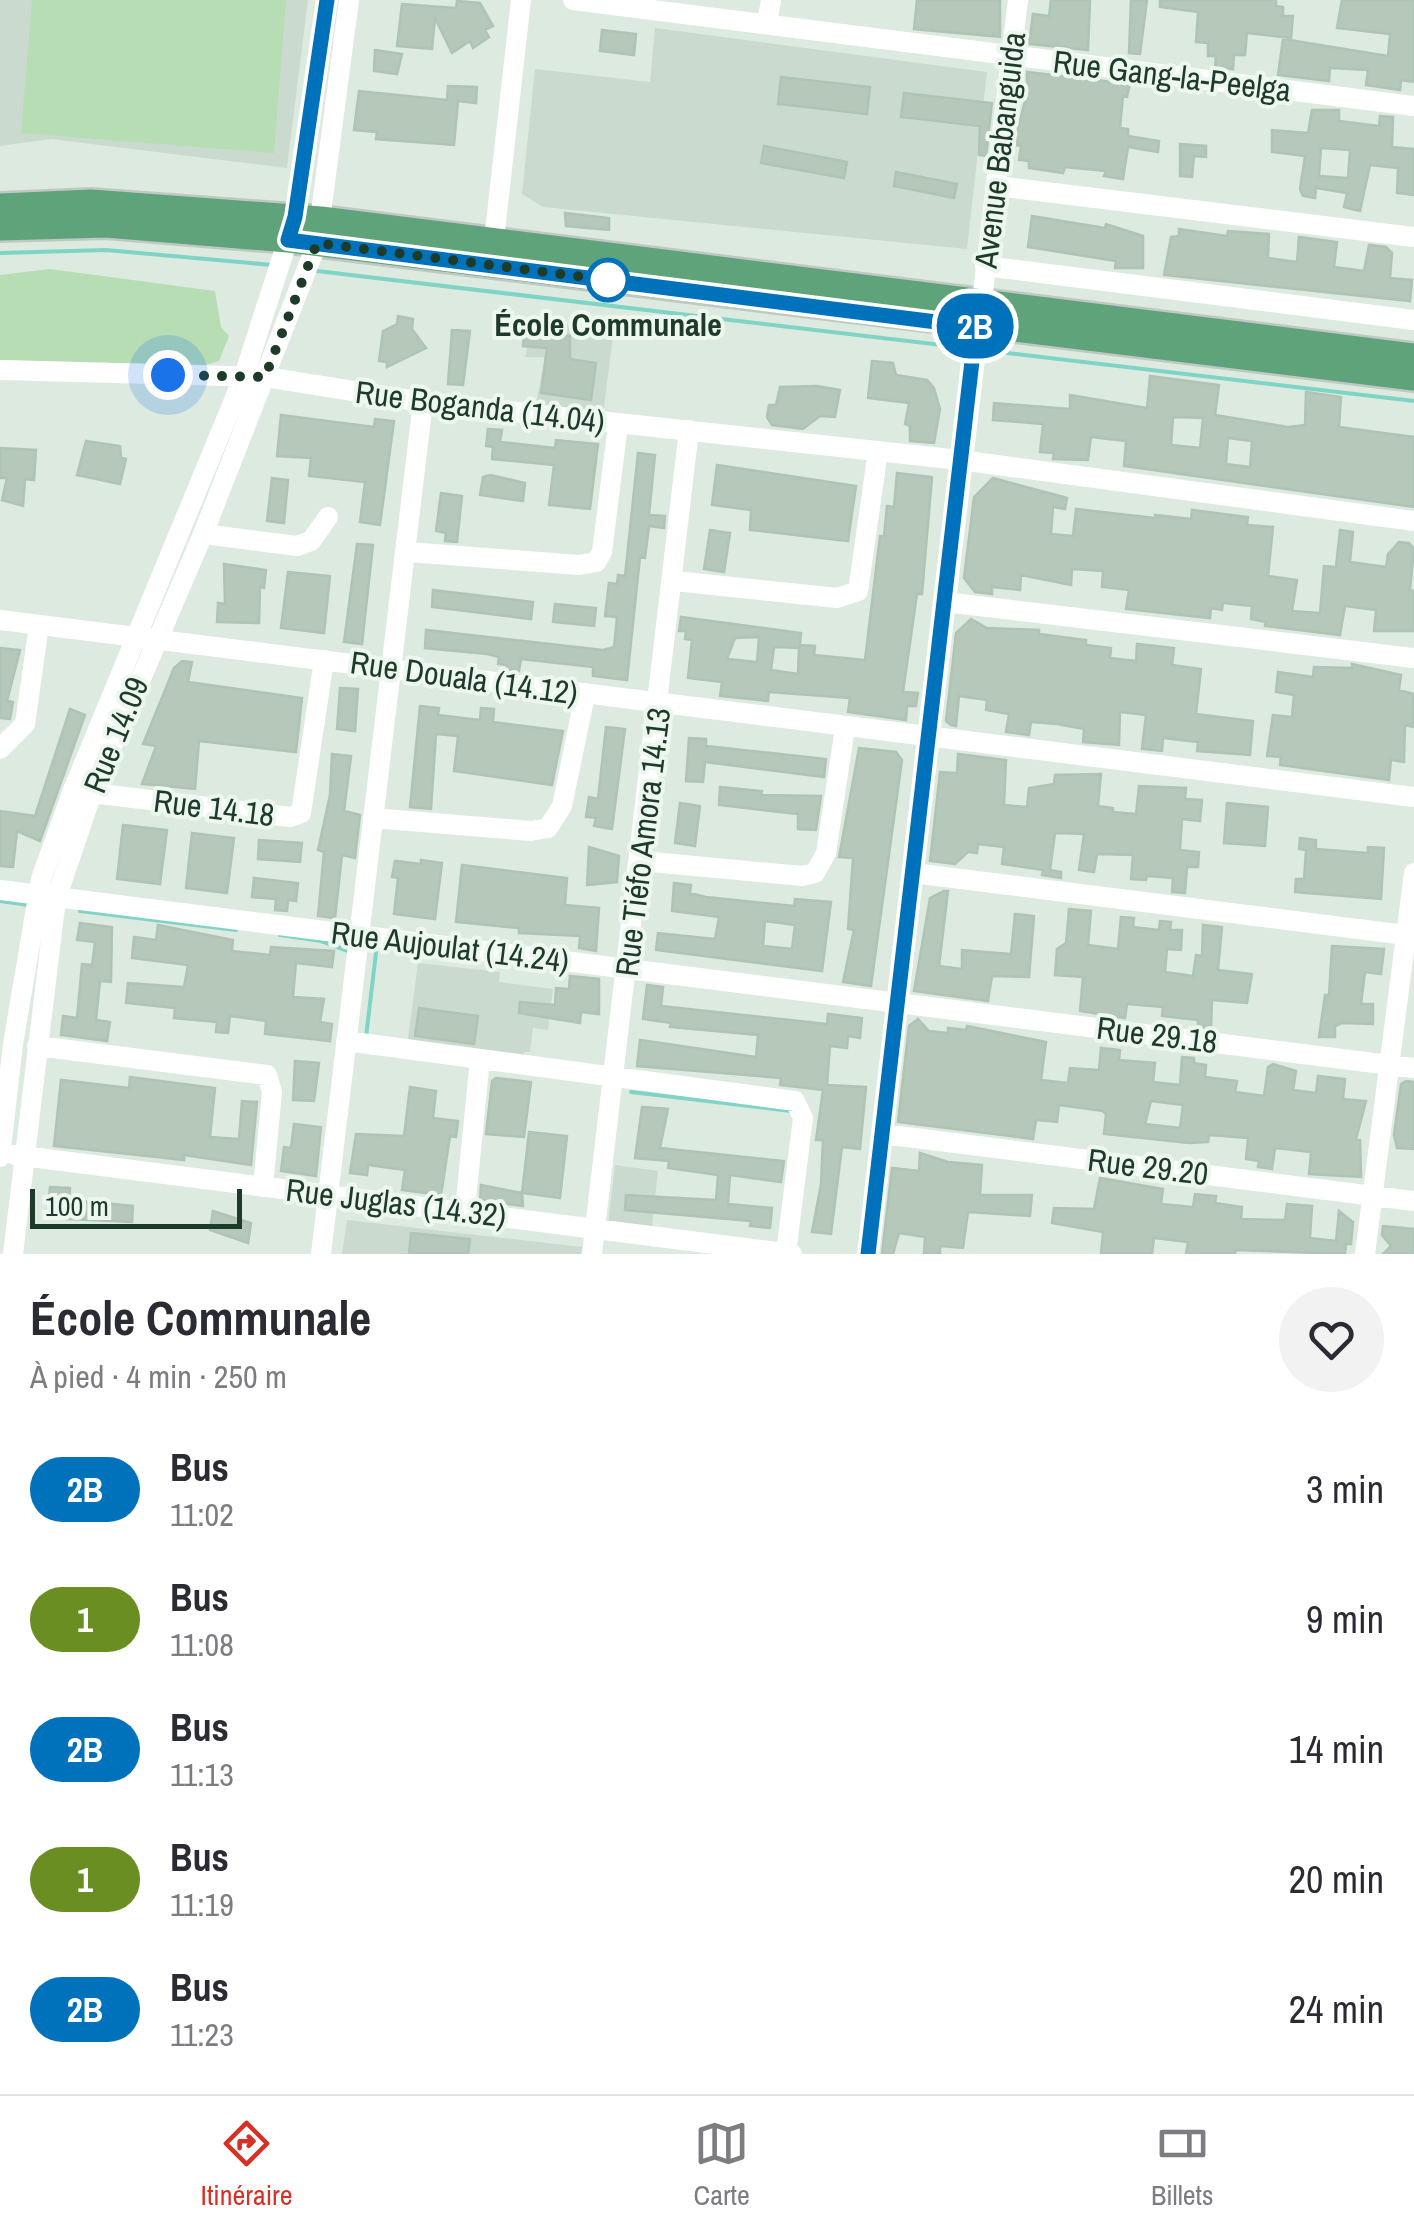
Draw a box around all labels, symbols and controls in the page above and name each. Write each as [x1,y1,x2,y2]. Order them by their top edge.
street label: Avenue Babanguida [964,29,1035,271]
street label: Rue Gang-la-Peelga [1051,40,1294,111]
marker: École Communale [587,259,629,301]
line badge: 2B [930,294,1020,358]
place label: École Communale [494,303,722,346]
text: 2B [957,303,993,350]
your location [143,350,193,400]
street label: Rue Boganda (14.04) [353,370,607,443]
street label: Rue Douala (14.12) [348,640,580,715]
street label: Rue 14.09 [73,671,158,799]
street label: Rue Tiéfo Amora 14.13 [605,705,680,979]
street label: Rue 14.18 [151,779,277,836]
street label: Rue Aujoulat (14.24) [329,911,571,982]
street label: Rue 29.18 [1094,1006,1220,1063]
street label: Rue 29.20 [1085,1138,1211,1195]
street label: Rue Juglas (14.32) [283,1168,509,1237]
scale bar [30,1184,242,1228]
text: 100 m [45,1187,109,1225]
text: École Communale [30,1285,371,1350]
button: heart [1279,1287,1384,1392]
text: À pied · 4 min · 250 m [30,1355,287,1398]
text: Bus [170,1442,229,1493]
text: 3 min [1306,1464,1384,1515]
text: 2B [67,1466,103,1513]
text: 11:02 [170,1493,234,1536]
text: Bus [170,1572,229,1623]
text: 9 min [1306,1594,1384,1645]
text: 1 [77,1596,93,1643]
text: 11:08 [170,1623,234,1666]
text: Bus [170,1702,229,1753]
text: 14 min [1289,1724,1384,1775]
text: 2B [67,1726,103,1773]
text: 11:13 [170,1753,234,1796]
text: Bus [170,1832,229,1883]
text: 20 min [1289,1854,1384,1905]
text: 1 [77,1856,93,1903]
text: 11:19 [170,1883,234,1926]
text: Bus [170,1962,229,2013]
text: 24 min [1289,1984,1384,2035]
text: 2B [67,1986,103,2033]
text: 11:23 [170,2013,234,2056]
tab: Itinéraire [201,2116,292,2214]
tab: Carte [694,2116,750,2214]
tab: Billets [1151,2116,1213,2214]

